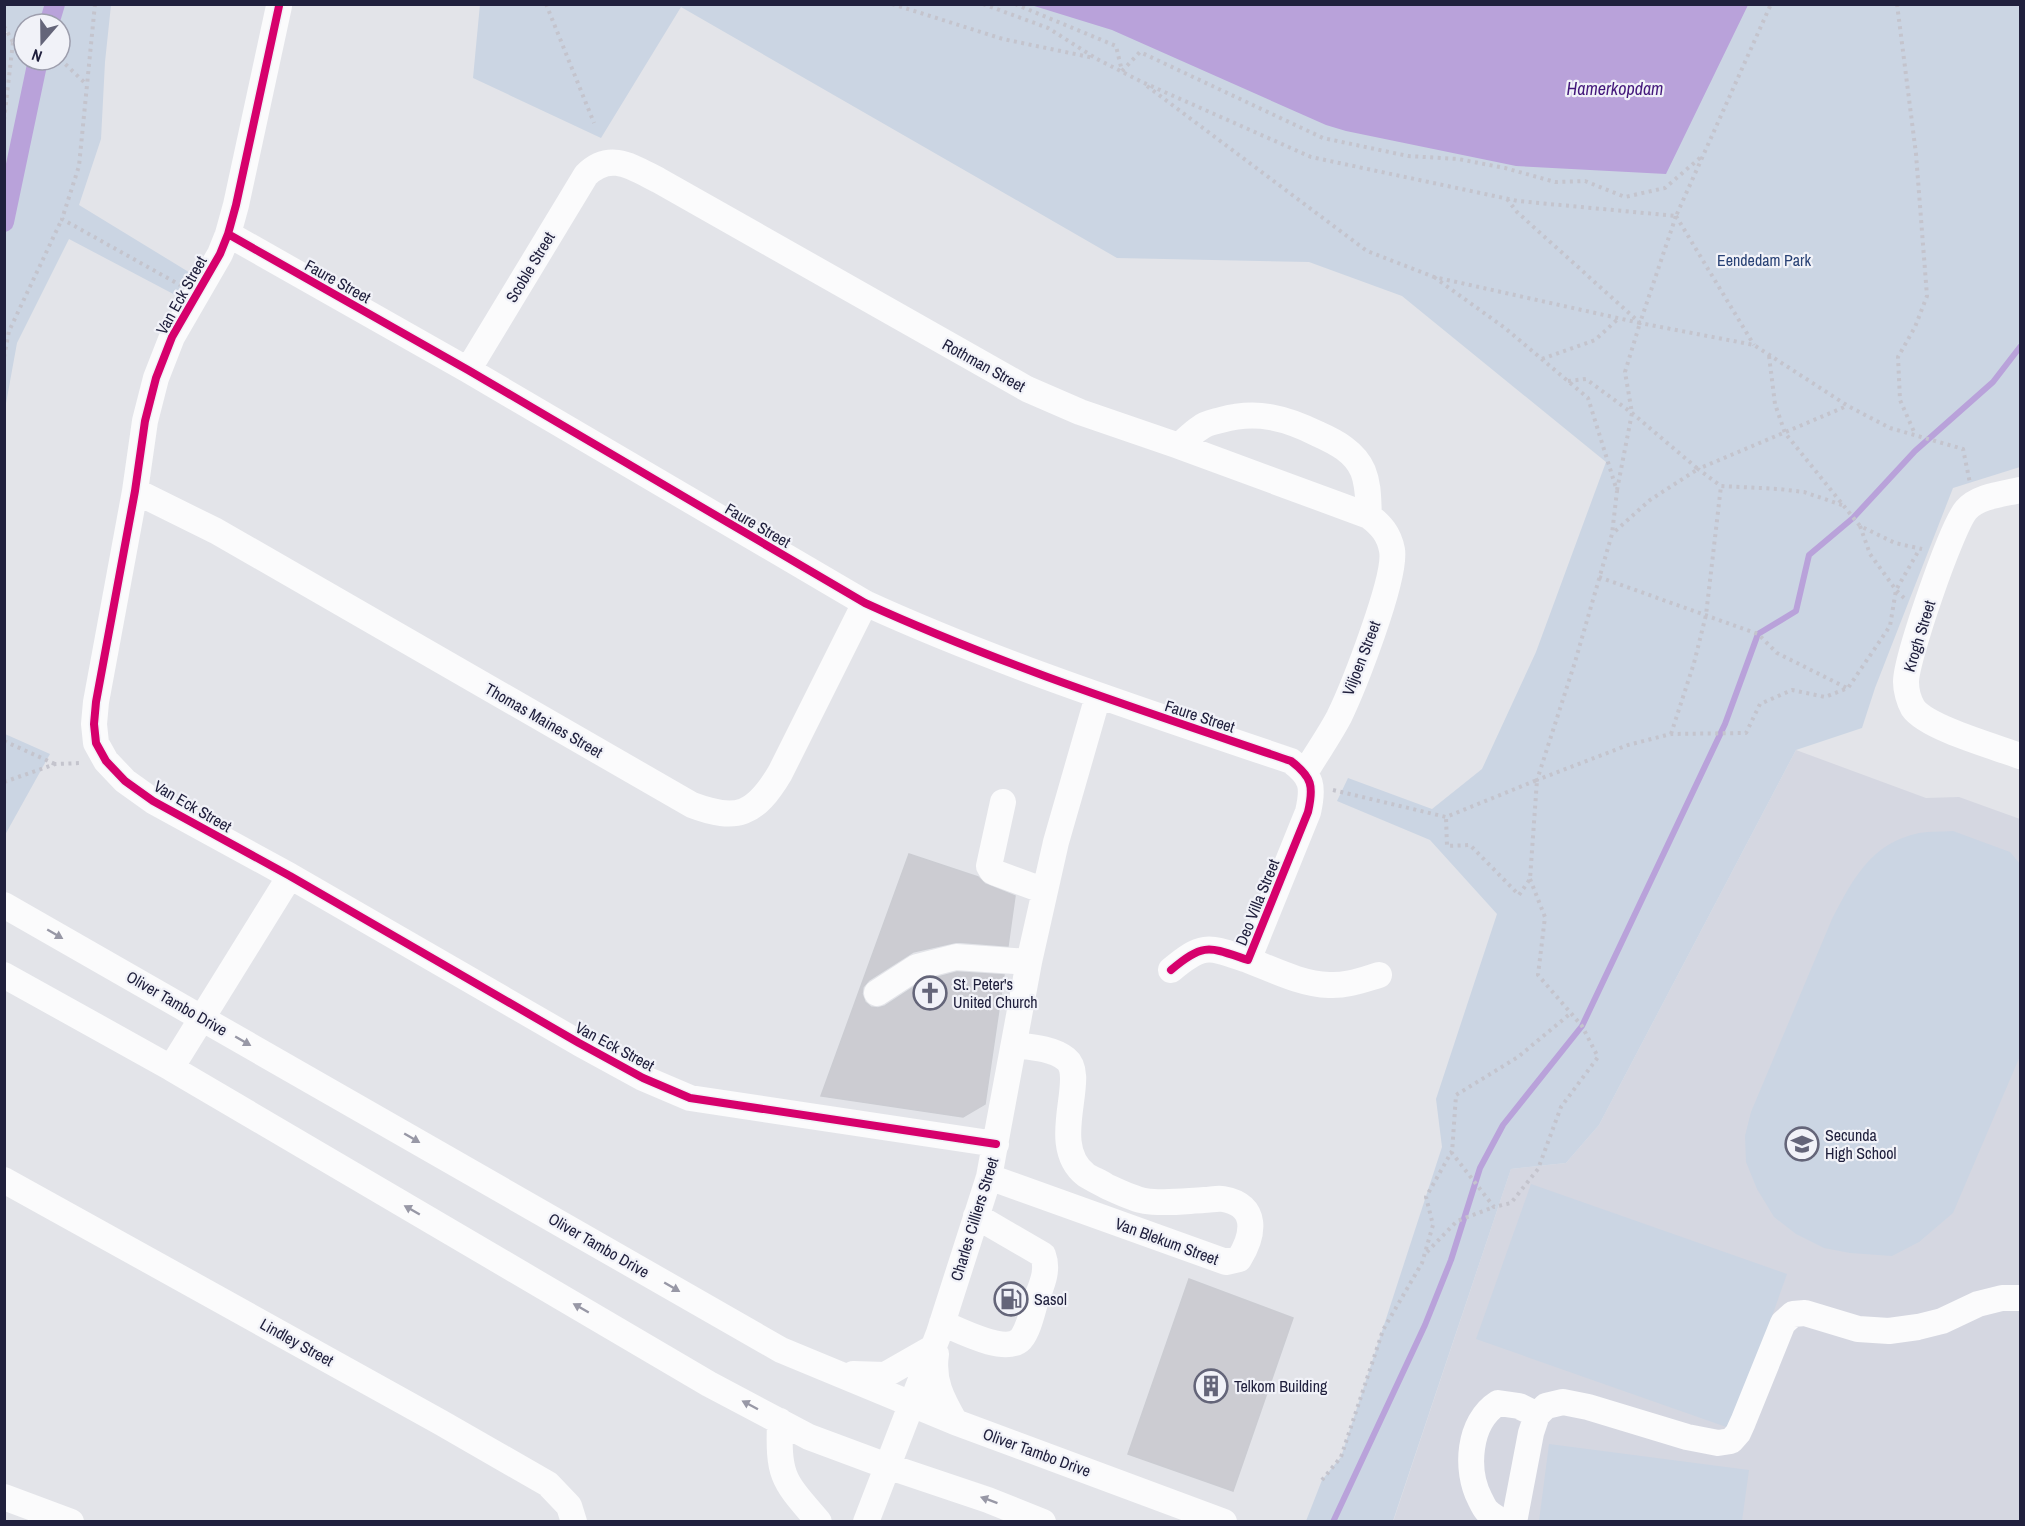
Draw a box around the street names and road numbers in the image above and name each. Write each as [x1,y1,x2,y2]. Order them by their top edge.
street label: Scoble Street [500,227,560,306]
street label: Van Eck Street [150,252,212,338]
street label: Faure Street [301,254,375,308]
street label: Rothman Street [938,333,1030,397]
street label: Faure Street [721,497,795,553]
street label: Krogh Street [1898,597,1940,674]
street label: Viljoen Street [1337,617,1385,699]
street label: Thomas Maines Street [481,677,607,763]
street label: Faure Street [1162,694,1238,738]
street label: Van Eck Street [150,775,236,837]
street label: Deo Villa Street [1230,855,1284,949]
street label: Oliver Tambo Drive [123,965,231,1041]
street label: Van Eck Street [572,1016,659,1076]
street label: Charles Cilliers Street [945,1154,1003,1284]
street label: Oliver Tambo Drive [545,1207,653,1283]
street label: Van Blekum Street [1112,1212,1222,1270]
street label: Lindley Street [256,1313,338,1371]
street label: Oliver Tambo Drive [980,1422,1094,1482]

